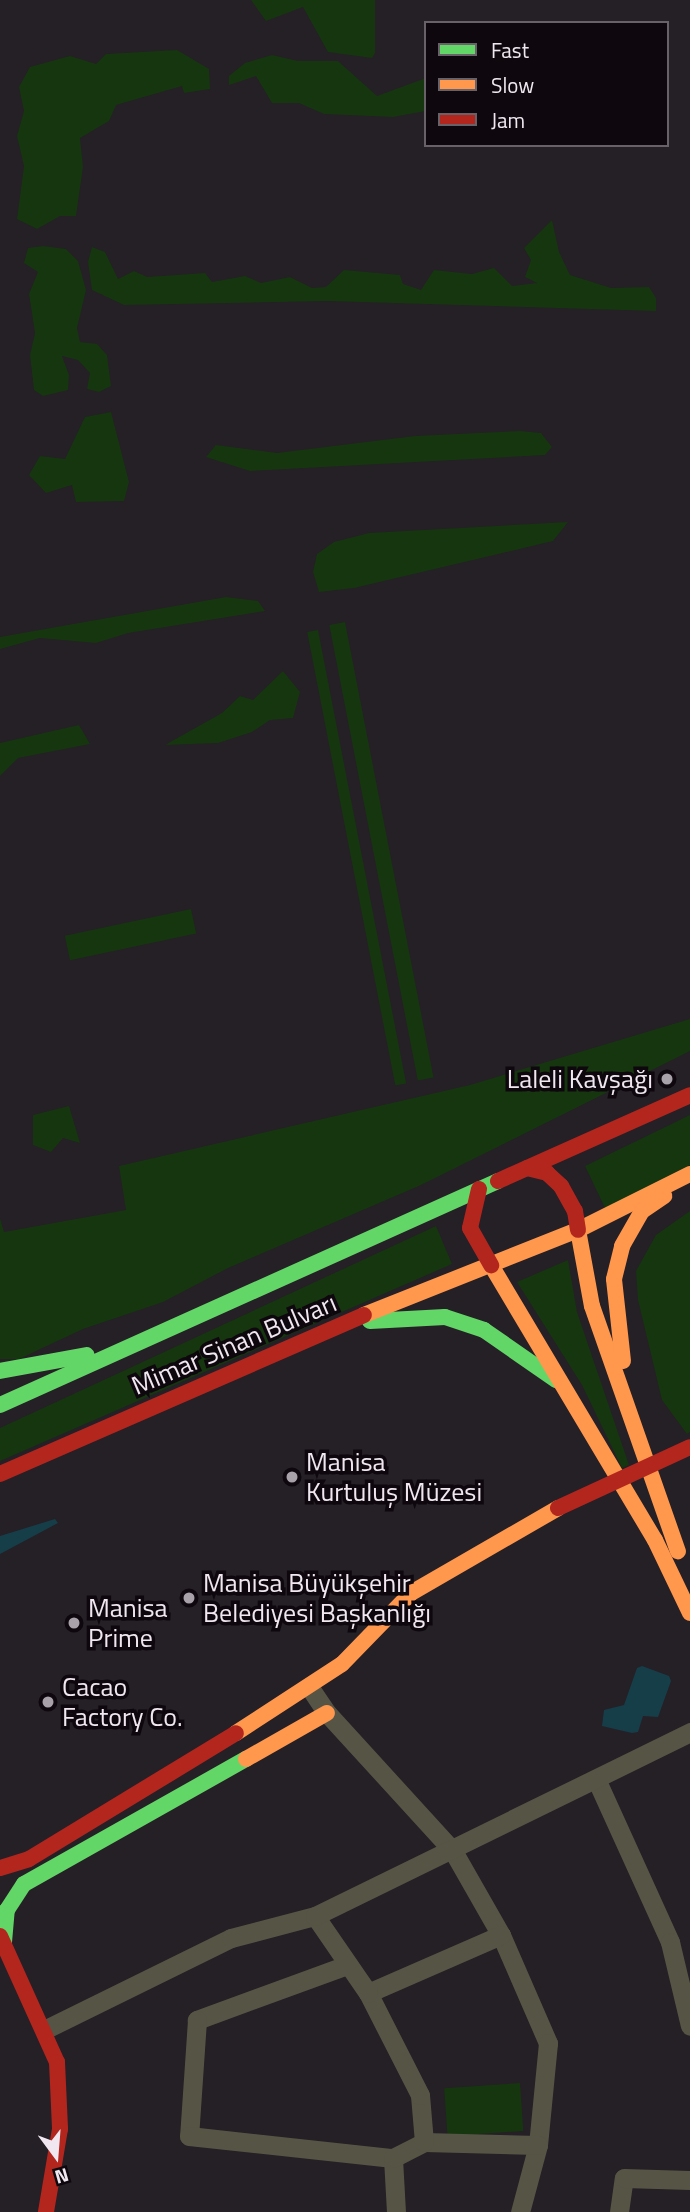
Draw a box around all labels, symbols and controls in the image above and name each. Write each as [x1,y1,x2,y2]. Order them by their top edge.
legend [424,21,669,147]
text: Fast [491,34,529,66]
text: Slow [491,69,534,101]
text: Jam [491,104,525,136]
place label: Laleli Kavşağı [507,1063,653,1095]
marker: Laleli Kavşağı [659,1071,675,1087]
street label: Mimar Sinan Bulvarı [127,1287,341,1401]
place label: Manisa Kurtuluş Müzesi [306,1446,482,1508]
marker: Manisa Kurtuluş Müzesi [284,1469,300,1485]
place label: Manisa Büyükşehir Belediyesi Başkanlığı [203,1567,431,1628]
marker: Manisa Büyükşehir Belediyesi Başkanlığı [181,1590,197,1606]
place label: Manisa Prime [88,1592,168,1654]
marker: Manisa Prime [66,1615,82,1631]
place label: Cacao Factory Co. [62,1671,183,1732]
marker: Cacao Factory Co. [40,1694,56,1710]
north arrow [21,2121,91,2191]
text: N [52,2161,72,2192]

